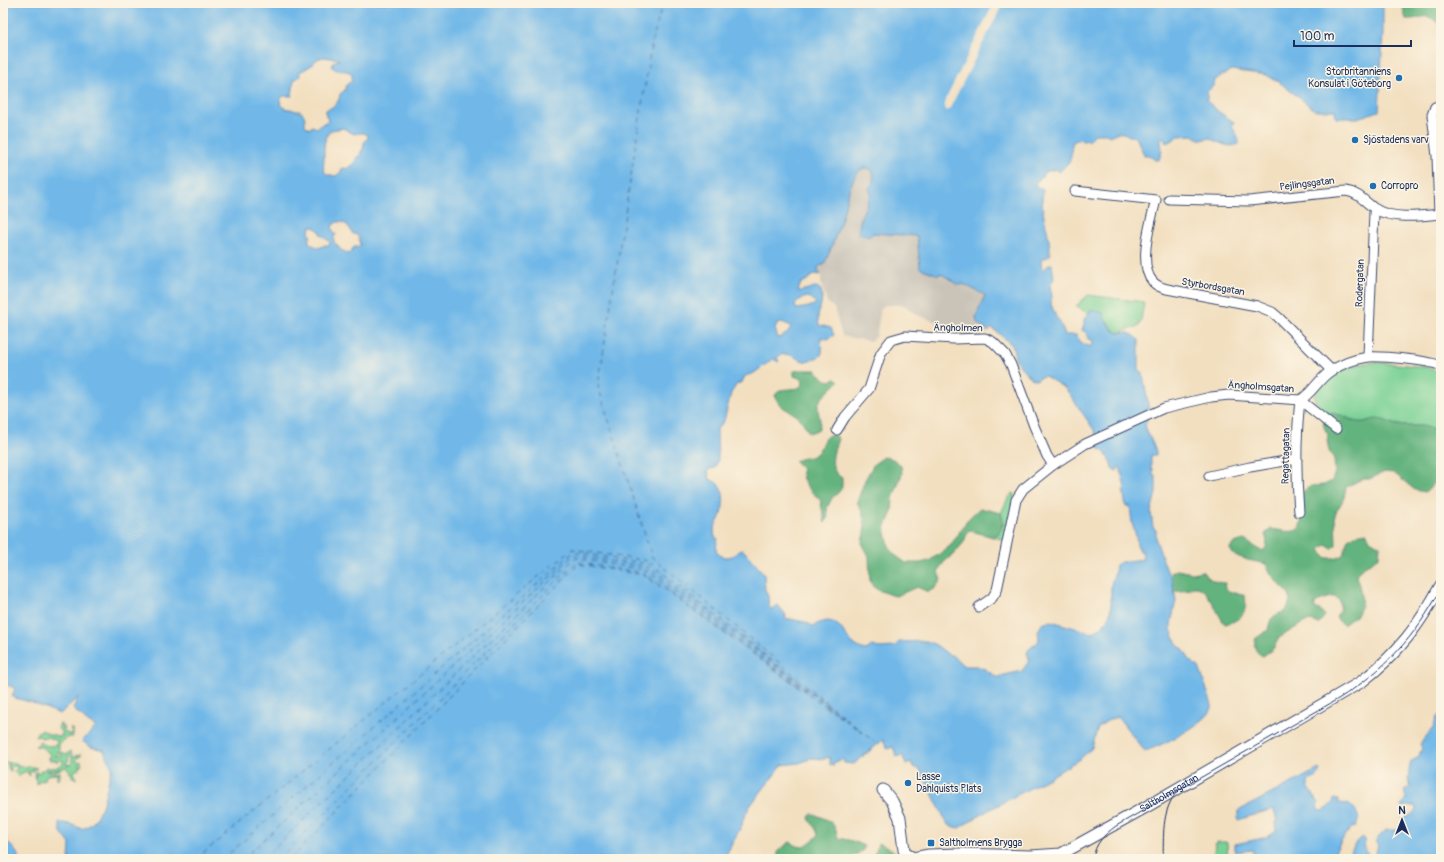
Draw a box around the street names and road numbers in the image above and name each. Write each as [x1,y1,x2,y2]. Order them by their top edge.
street label: Pejlingsgatan [1279,175,1336,193]
street label: Rodergatan [1353,258,1367,307]
street label: Styrbordsgatan [1180,276,1246,299]
street label: Ängholmen [933,322,983,334]
street label: Ängholmsgatan [1227,379,1295,395]
street label: Regattagatan [1280,427,1292,484]
street label: Saltholmsgatan [1138,772,1201,815]

